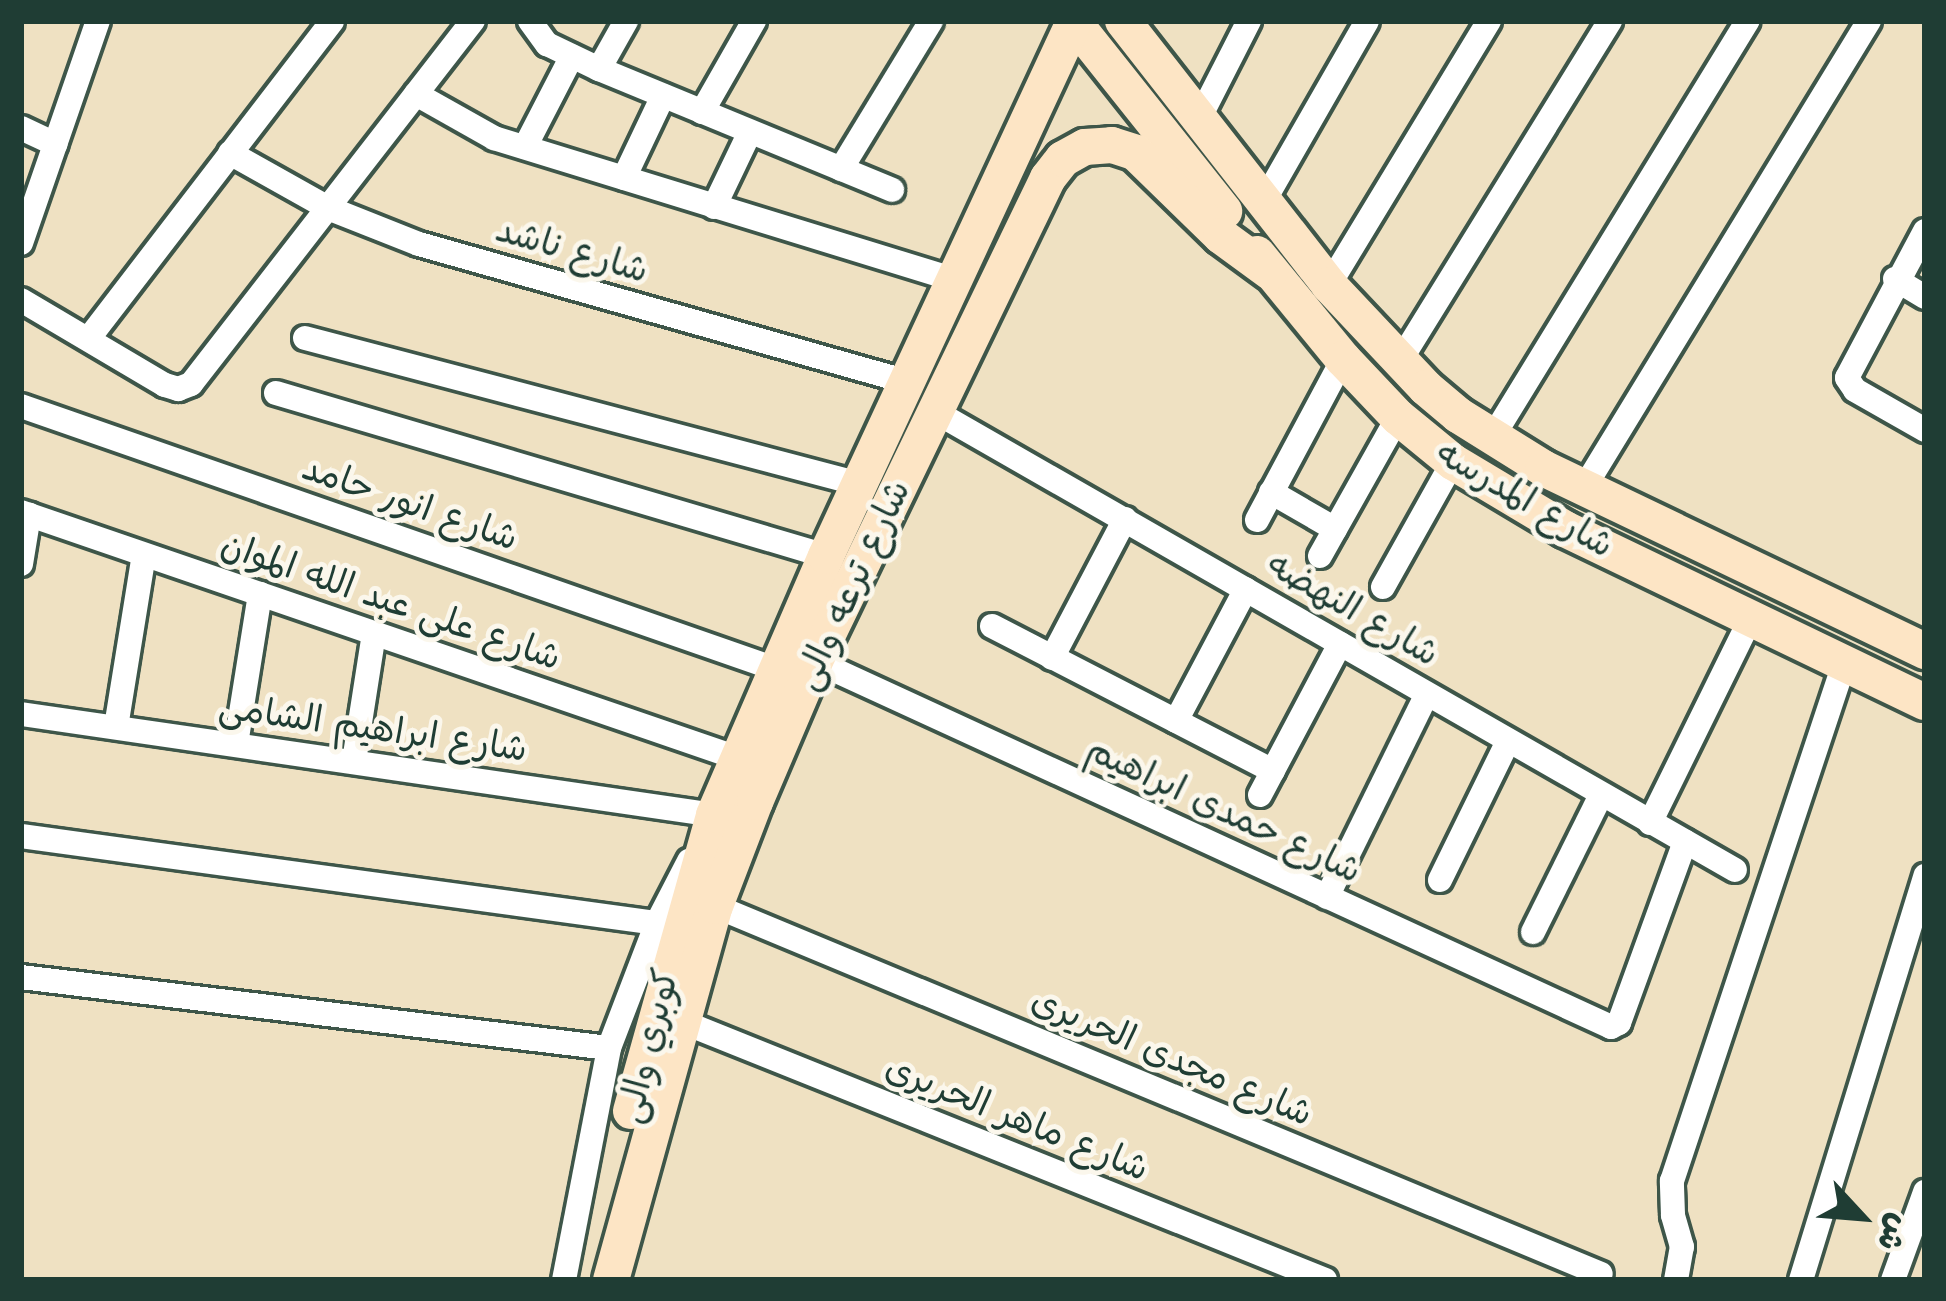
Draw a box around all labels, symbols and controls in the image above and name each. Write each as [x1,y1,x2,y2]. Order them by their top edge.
street label: شارع ناشد [491,208,653,292]
street label: شارع المدرسه [1429,431,1621,567]
street label: شارع انور حامد [297,446,523,560]
street label: شارع ترعه والى [784,473,920,697]
street label: شارع على عبد الله الموان [215,523,567,679]
street label: شارع النهضه [1259,542,1447,676]
street label: شارع ابراهيم الشامى [216,685,530,771]
street label: شارع حمدى ابراهيم [1080,727,1368,893]
street label: كوبري والى [608,964,688,1128]
street label: شارع مجدى الحريرى [1025,978,1319,1136]
street label: شارع ماهر الحريرى [879,1046,1155,1190]
north arrow [1802,1157,1922,1277]
text: ش [1869,1208,1919,1257]

